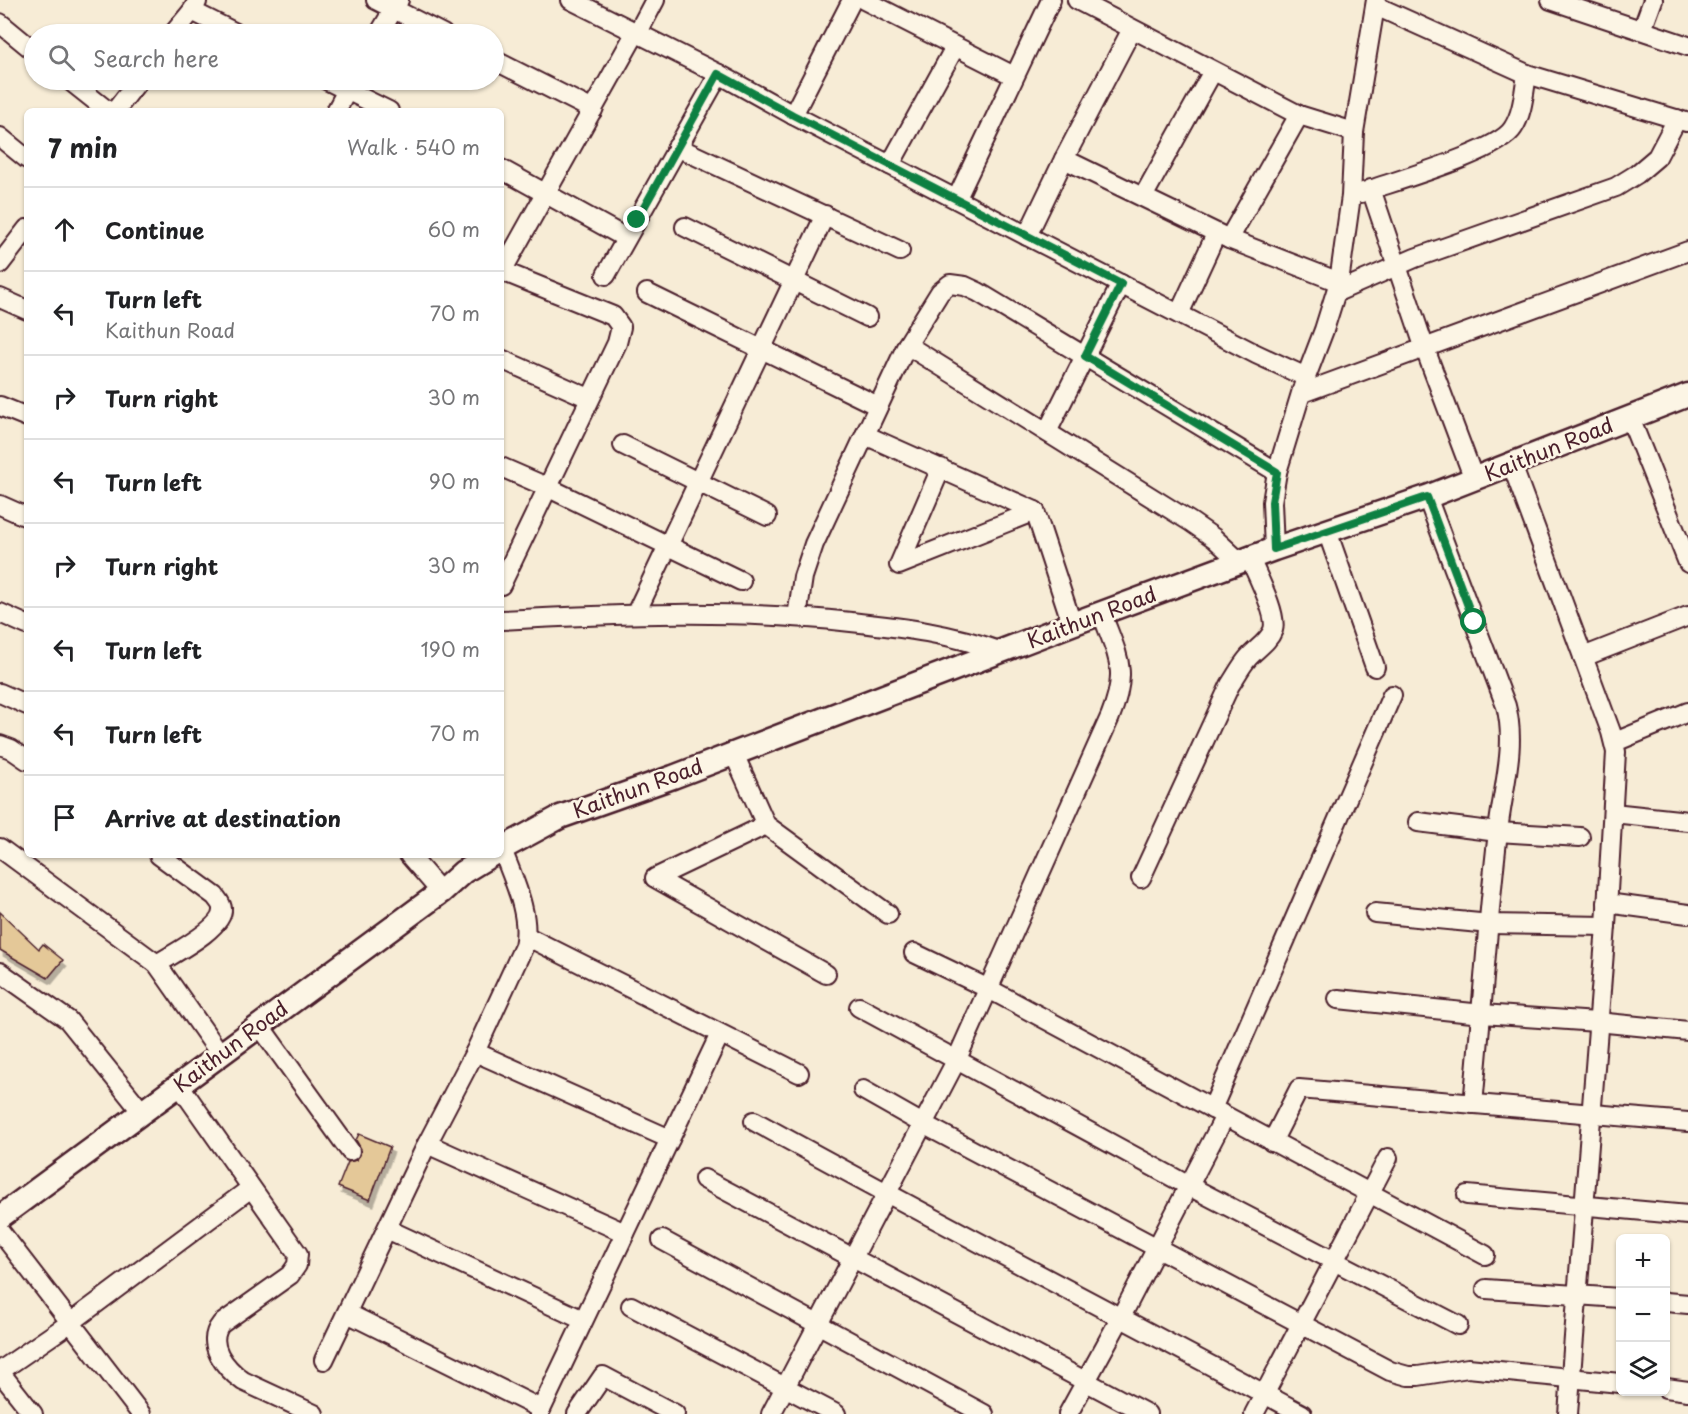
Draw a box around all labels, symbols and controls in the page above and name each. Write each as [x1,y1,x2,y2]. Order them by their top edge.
search box [24,24,504,90]
icon: search [45,41,78,74]
text: Search here [93,41,219,74]
text: 7 min [48,128,118,167]
text: Walk · 540 m [347,132,480,162]
route end [623,206,649,232]
icon: ahead [48,213,81,246]
text: Continue [105,213,204,246]
text: 60 m [428,214,480,244]
text: Turn left [105,282,202,315]
icon: left [48,297,81,330]
text: 70 m [430,298,480,328]
text: Kaithun Road [105,315,235,345]
icon: right [48,381,81,414]
text: Turn right [105,381,218,414]
text: 30 m [427,382,480,412]
street label: Kaithun Road [1479,408,1618,489]
icon: left [48,465,81,498]
text: Turn left [105,465,202,498]
text: 90 m [429,466,480,496]
icon: right [48,549,81,582]
text: Turn right [105,549,218,582]
text: 30 m [427,550,480,580]
street label: Kaithun Road [1022,577,1161,656]
route start [1460,608,1486,634]
icon: left [48,633,81,666]
text: Turn left [105,633,202,666]
text: 190 m [421,634,480,664]
icon: left [48,717,81,750]
text: Turn left [105,717,202,750]
text: 70 m [430,718,480,748]
street label: Kaithun Road [568,749,707,826]
icon: arrive [48,801,81,834]
text: Arrive at destination [105,801,341,834]
street label: Kaithun Road [166,992,294,1099]
map controls [1616,1234,1670,1396]
button: + [1616,1234,1670,1288]
button: − [1616,1288,1670,1342]
button: layers [1616,1342,1670,1396]

